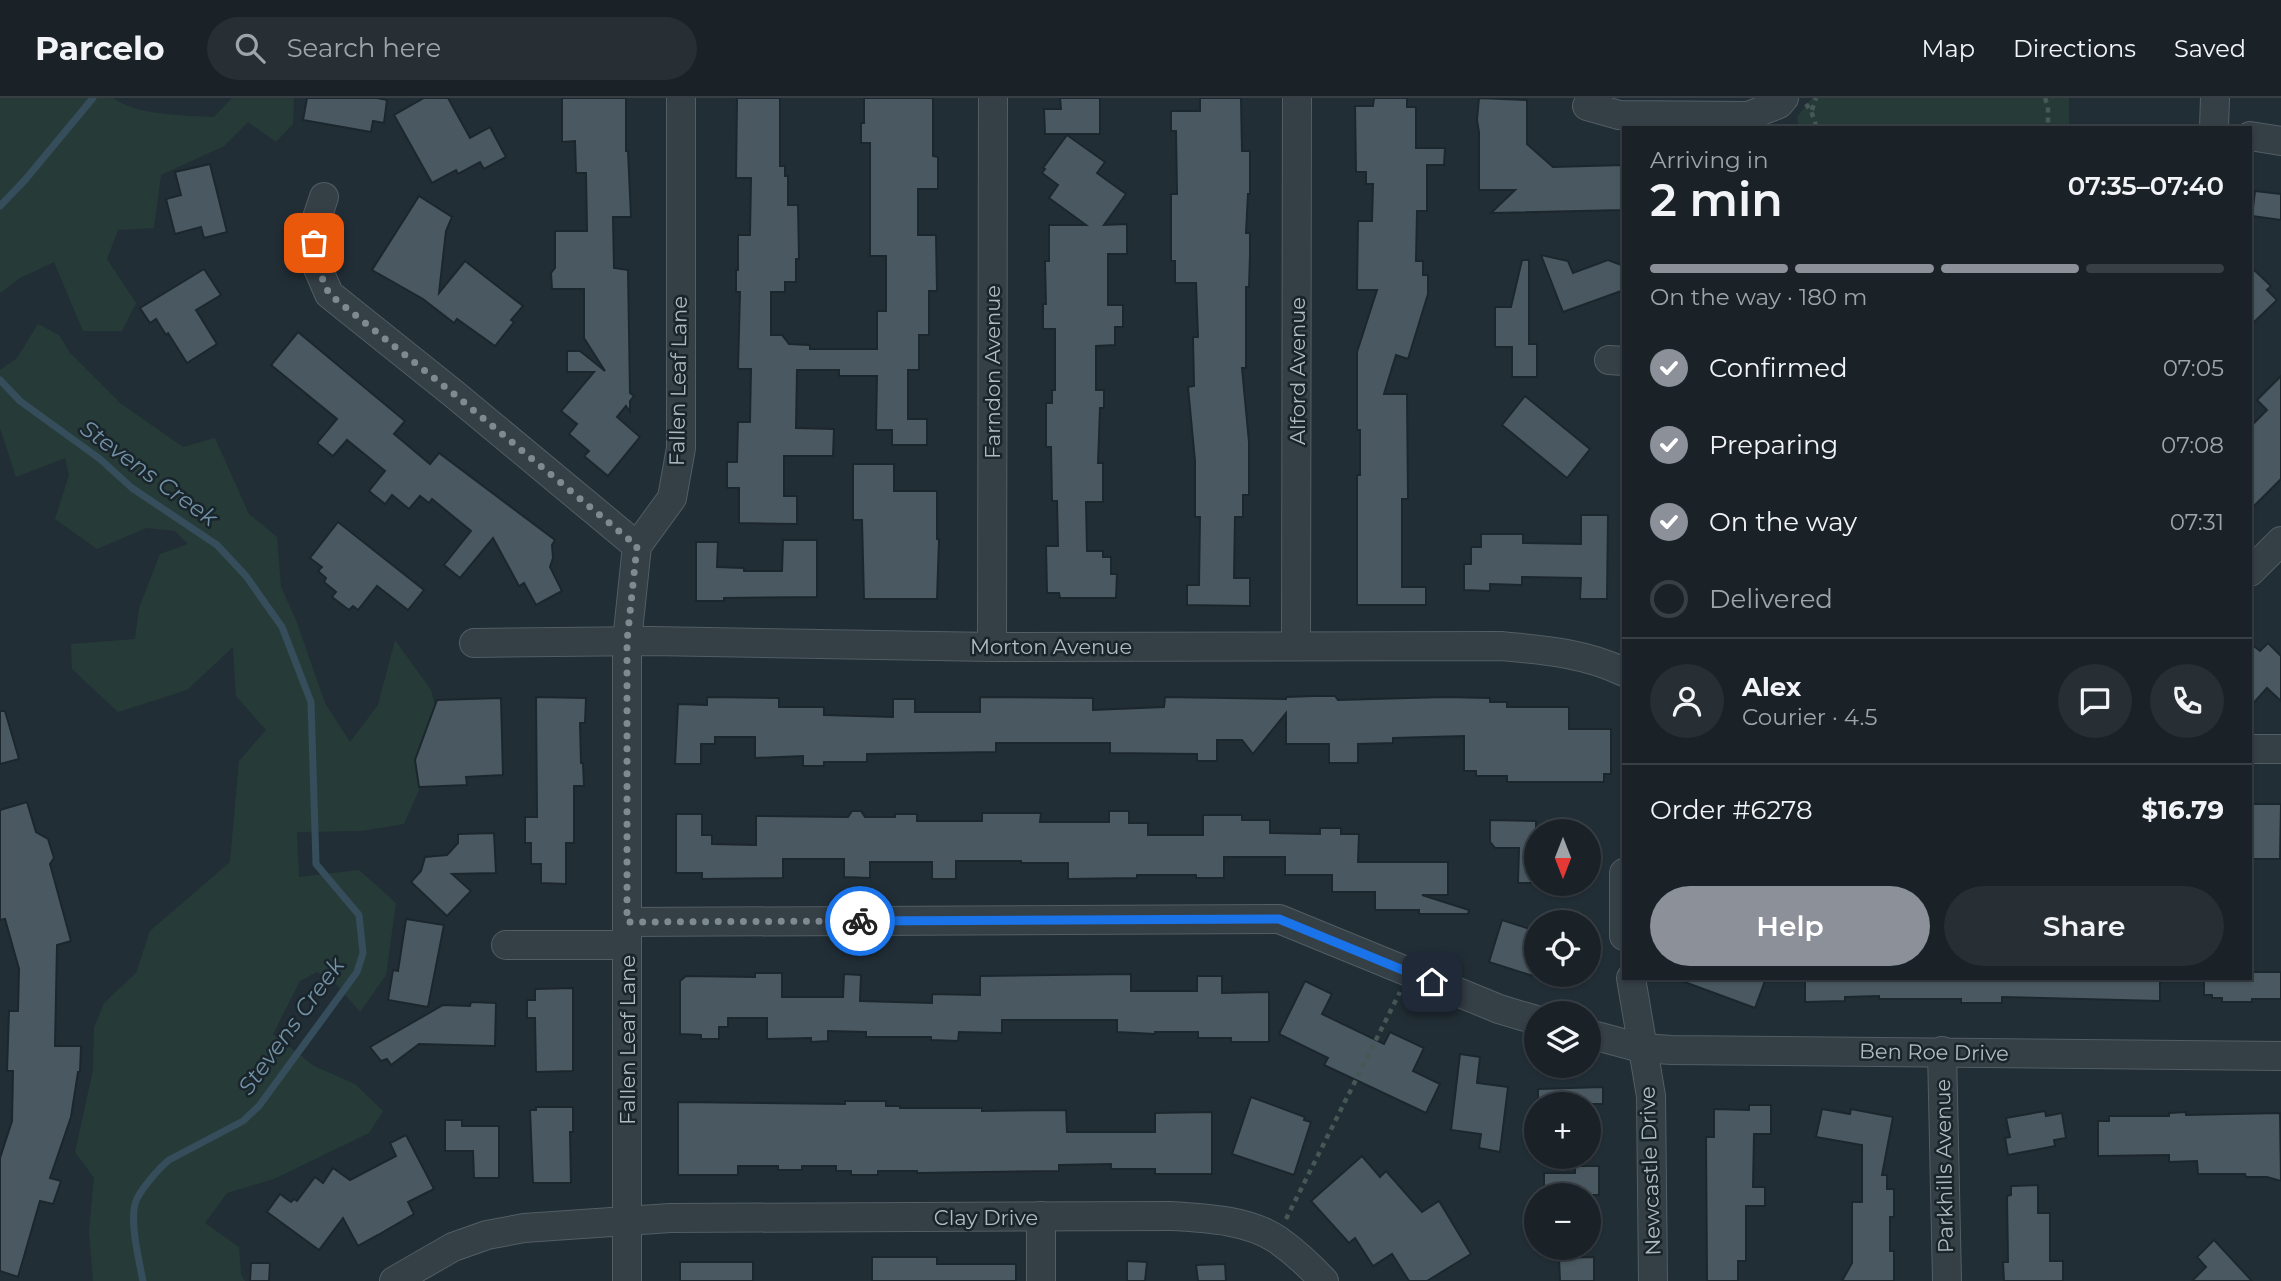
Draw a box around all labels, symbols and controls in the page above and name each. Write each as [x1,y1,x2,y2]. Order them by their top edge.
search box [207,17,697,80]
text: Parcelo [35,28,165,68]
icon: search [231,29,269,67]
text: Search here [287,32,441,64]
text: Map [1922,34,1975,63]
text: Directions [2013,34,2136,63]
text: Saved [2174,34,2246,63]
text: Arriving in [1650,146,1769,174]
text: 07:35–07:40 [2068,170,2224,202]
text: 2 min [1650,171,1783,228]
pin [284,213,344,273]
icon: bag [295,224,333,262]
text: On the way · 180 m [1650,283,1868,311]
street label: Farndon Avenue [980,285,1005,459]
street label: Fallen Leaf Lane [664,296,692,466]
street label: Alford Avenue [1285,297,1310,445]
icon: check [1650,349,1688,387]
text: Confirmed [1709,352,1848,384]
text: 07:05 [2163,354,2224,382]
water label: Stevens Creek [75,414,224,533]
icon: check [1650,426,1688,464]
text: Preparing [1709,429,1838,461]
text: 07:08 [2161,431,2224,459]
icon: check [1650,503,1688,541]
text: On the way [1709,506,1857,538]
text: 07:31 [2170,508,2224,536]
text: Delivered [1709,583,1833,615]
street label: Morton Avenue [970,634,1132,659]
button: person [1650,664,1724,738]
button: chat [2058,664,2132,738]
button: phone [2150,664,2224,738]
text: Alex [1742,671,1801,703]
text: Courier · 4.5 [1742,703,1877,731]
text: Order #6278 [1650,794,1813,826]
text: $16.79 [2142,794,2224,826]
north arrow [1524,819,1601,896]
map controls [1524,819,1601,1260]
courier [825,886,895,956]
button: Help [1650,886,1930,966]
button: Share [1944,886,2224,966]
icon: bike [841,902,879,940]
button: locate [1524,910,1601,987]
water label: Stevens Creek [232,951,351,1100]
pin [1402,952,1462,1012]
street label: Fallen Leaf Lane [615,955,640,1125]
icon: home [1413,963,1451,1001]
button: layers [1524,1001,1601,1078]
street label: Ben Roe Drive [1859,1038,2009,1066]
street label: Parkhills Avenue [1930,1079,1958,1253]
street label: Newcastle Drive [1635,1086,1665,1256]
button: + [1524,1092,1601,1169]
button: − [1524,1183,1601,1260]
street label: Clay Drive [934,1205,1038,1230]

